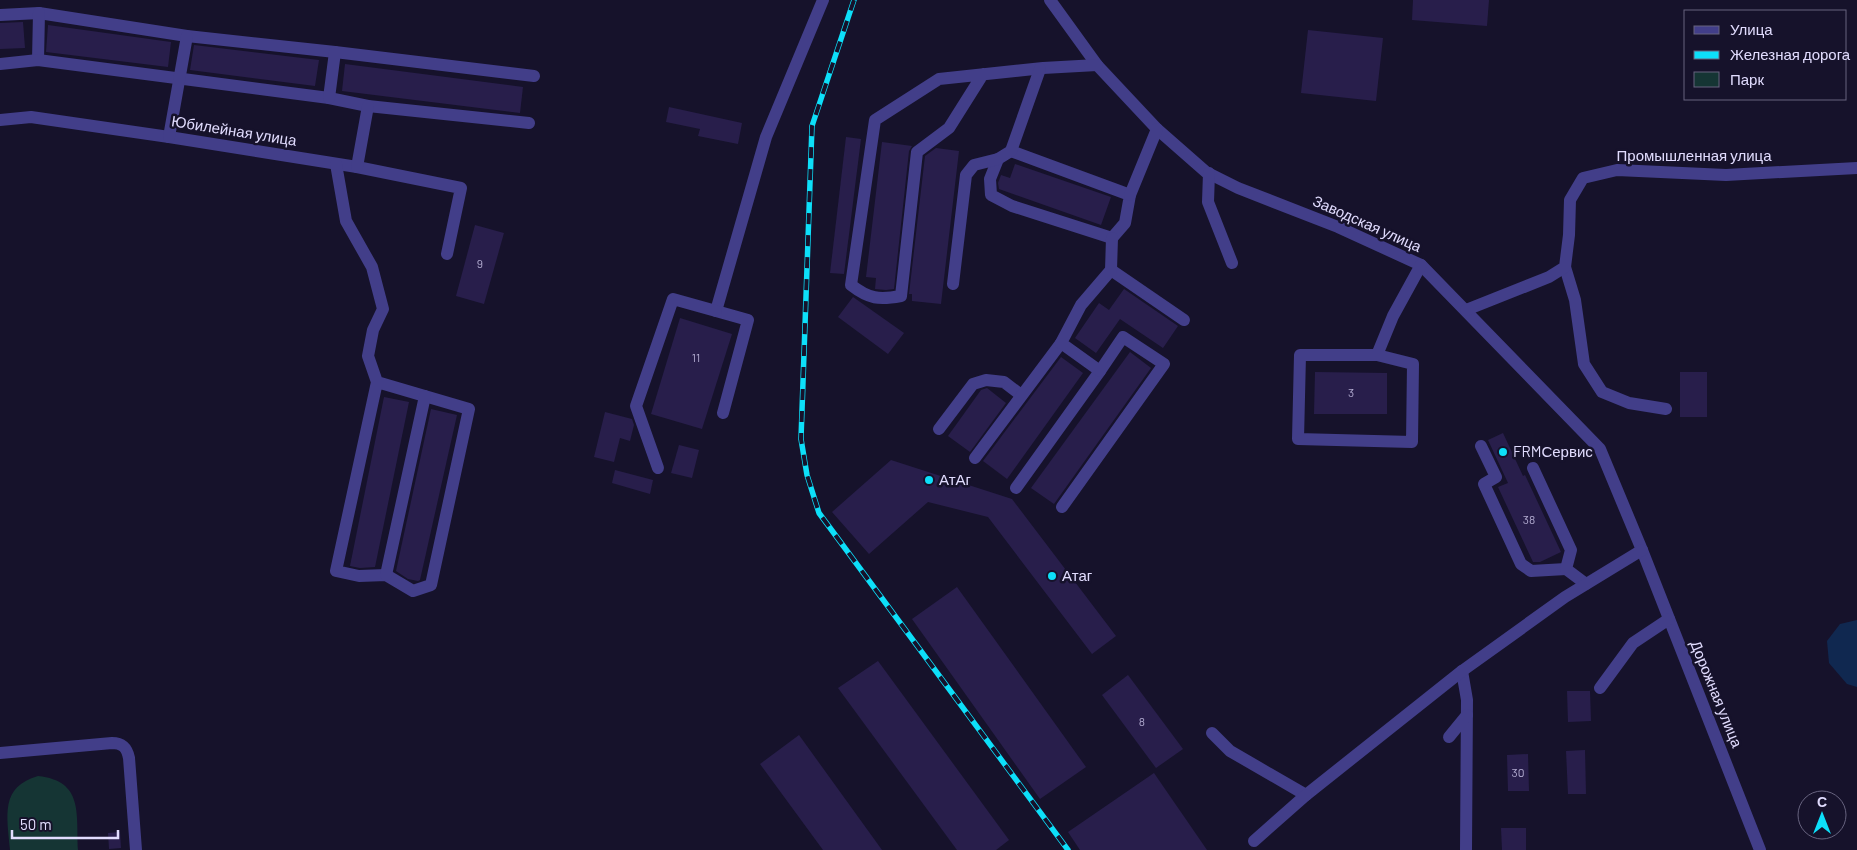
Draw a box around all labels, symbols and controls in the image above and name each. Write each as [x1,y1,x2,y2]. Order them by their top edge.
legend [1684,10,1847,100]
text: Улица [1730,20,1773,38]
text: Железная дорога [1730,45,1851,63]
text: Парк [1730,70,1764,88]
street label: Юбилейная улица [170,111,299,149]
street label: Промышленная улица [1617,146,1772,164]
street label: Заводская улица [1310,191,1425,255]
house number: 9 [477,256,483,270]
house number: 11 [692,350,700,364]
house number: 3 [1348,385,1354,399]
place label: FRMСервис [1513,442,1593,460]
marker: FRMСервис [1497,446,1509,458]
place label: АтАг [939,470,972,488]
marker: АтАг [923,474,935,486]
house number: 38 [1523,512,1535,526]
place label: Атаг [1062,566,1093,584]
marker: Атаг [1046,570,1058,582]
street label: Дорожная улица [1687,637,1747,751]
house number: 8 [1139,714,1145,728]
house number: 30 [1512,765,1524,779]
north arrow [1797,790,1847,840]
text: С [1817,793,1827,810]
scale bar [12,808,119,840]
text: 50 m [20,815,52,833]

